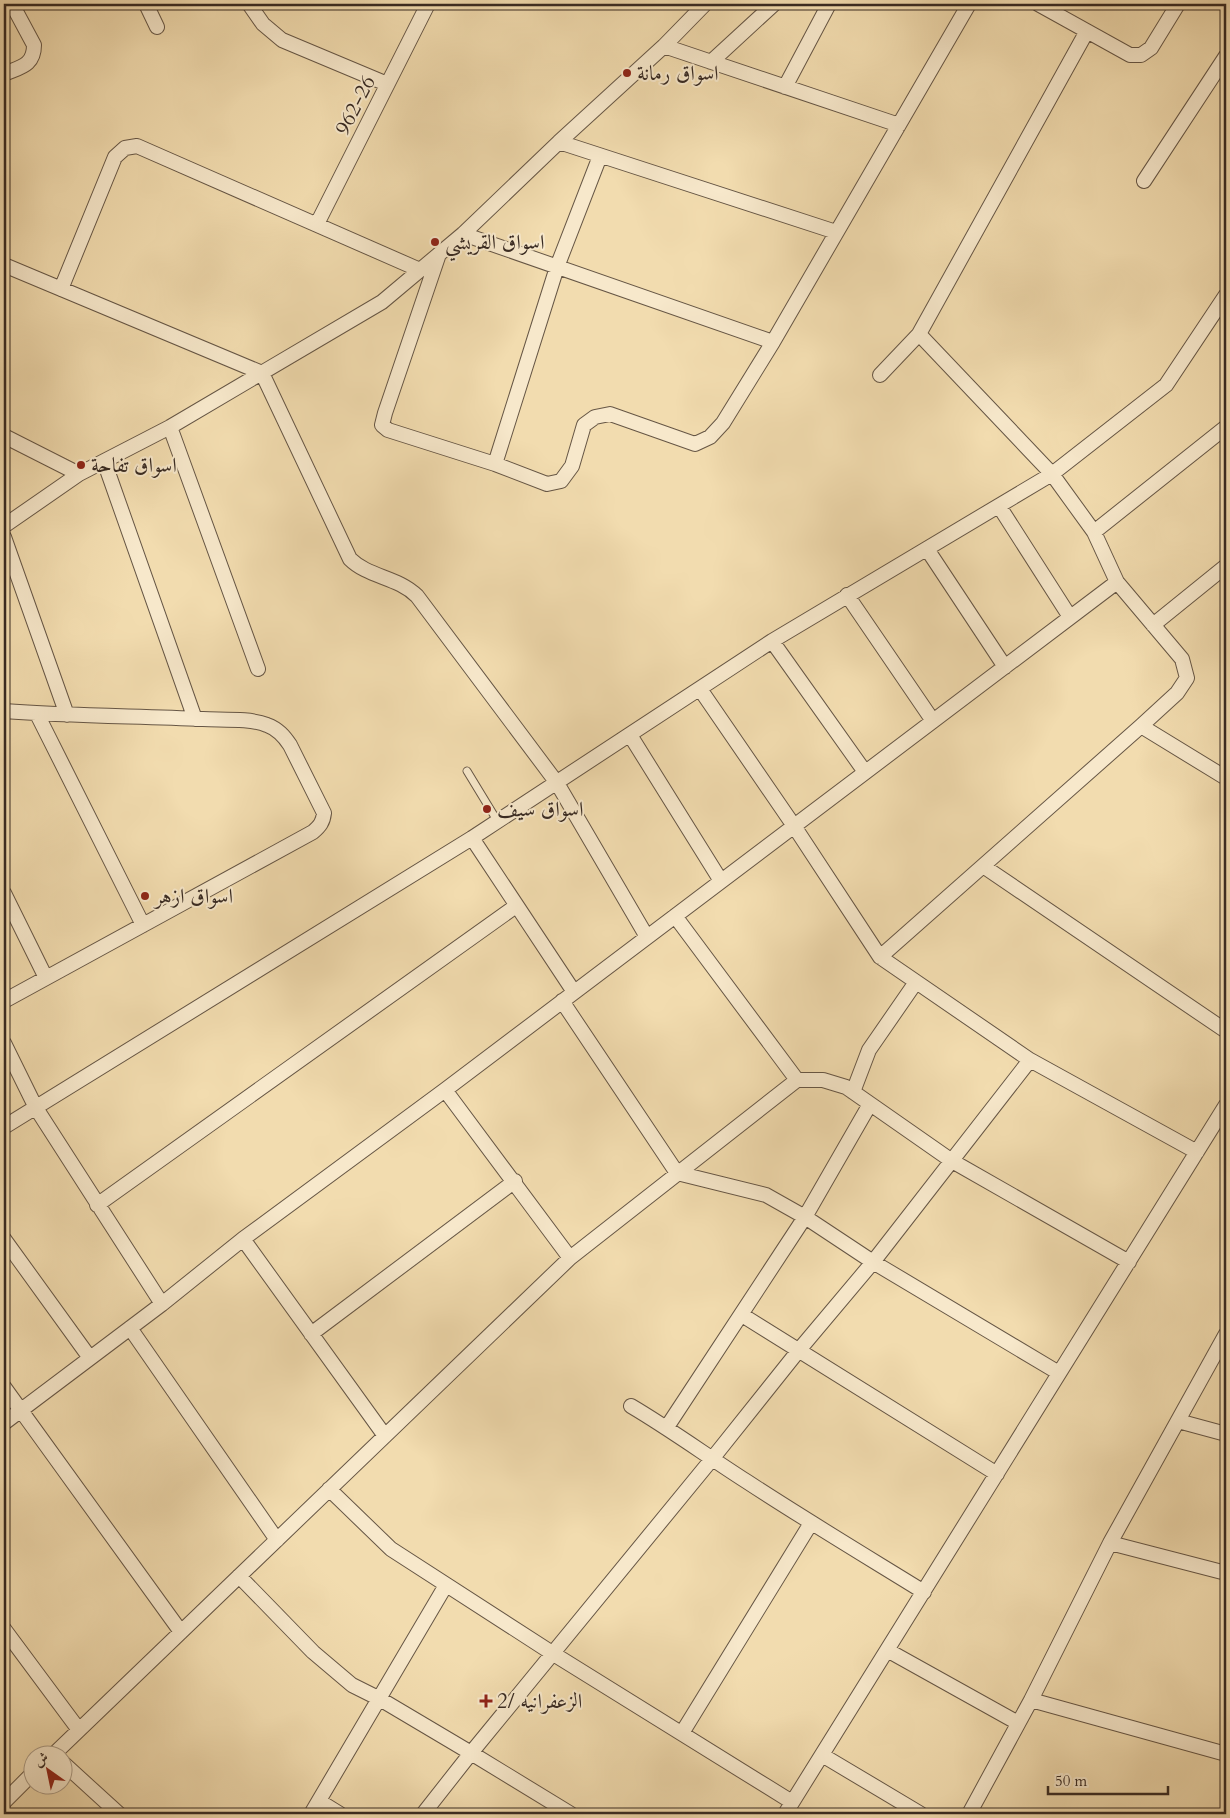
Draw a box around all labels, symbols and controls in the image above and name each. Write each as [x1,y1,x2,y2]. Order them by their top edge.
place label: اسواق رمانة [637,59,719,88]
marker: اسواق رمانة [621,67,633,79]
street label: 962-26 [328,71,383,140]
place label: اسواق القريشي [445,228,545,262]
marker: اسواق القريشي [429,236,441,248]
place label: اسواق تفاحة [91,451,177,480]
marker: اسواق تفاحة [75,459,87,471]
place label: اسواق سيف [497,795,584,824]
marker: اسواق سيف [481,803,493,815]
place label: اسواق ازهر [153,882,233,911]
marker: اسواق ازهر [139,890,151,902]
place label: الزعفرانيه /2 [497,1687,582,1716]
marker: الزعفرانيه /2 [479,1694,493,1708]
north arrow [22,1746,72,1796]
text: ش [30,1748,52,1771]
scale bar [1048,1763,1168,1795]
text: 50 m [1055,1771,1087,1791]

